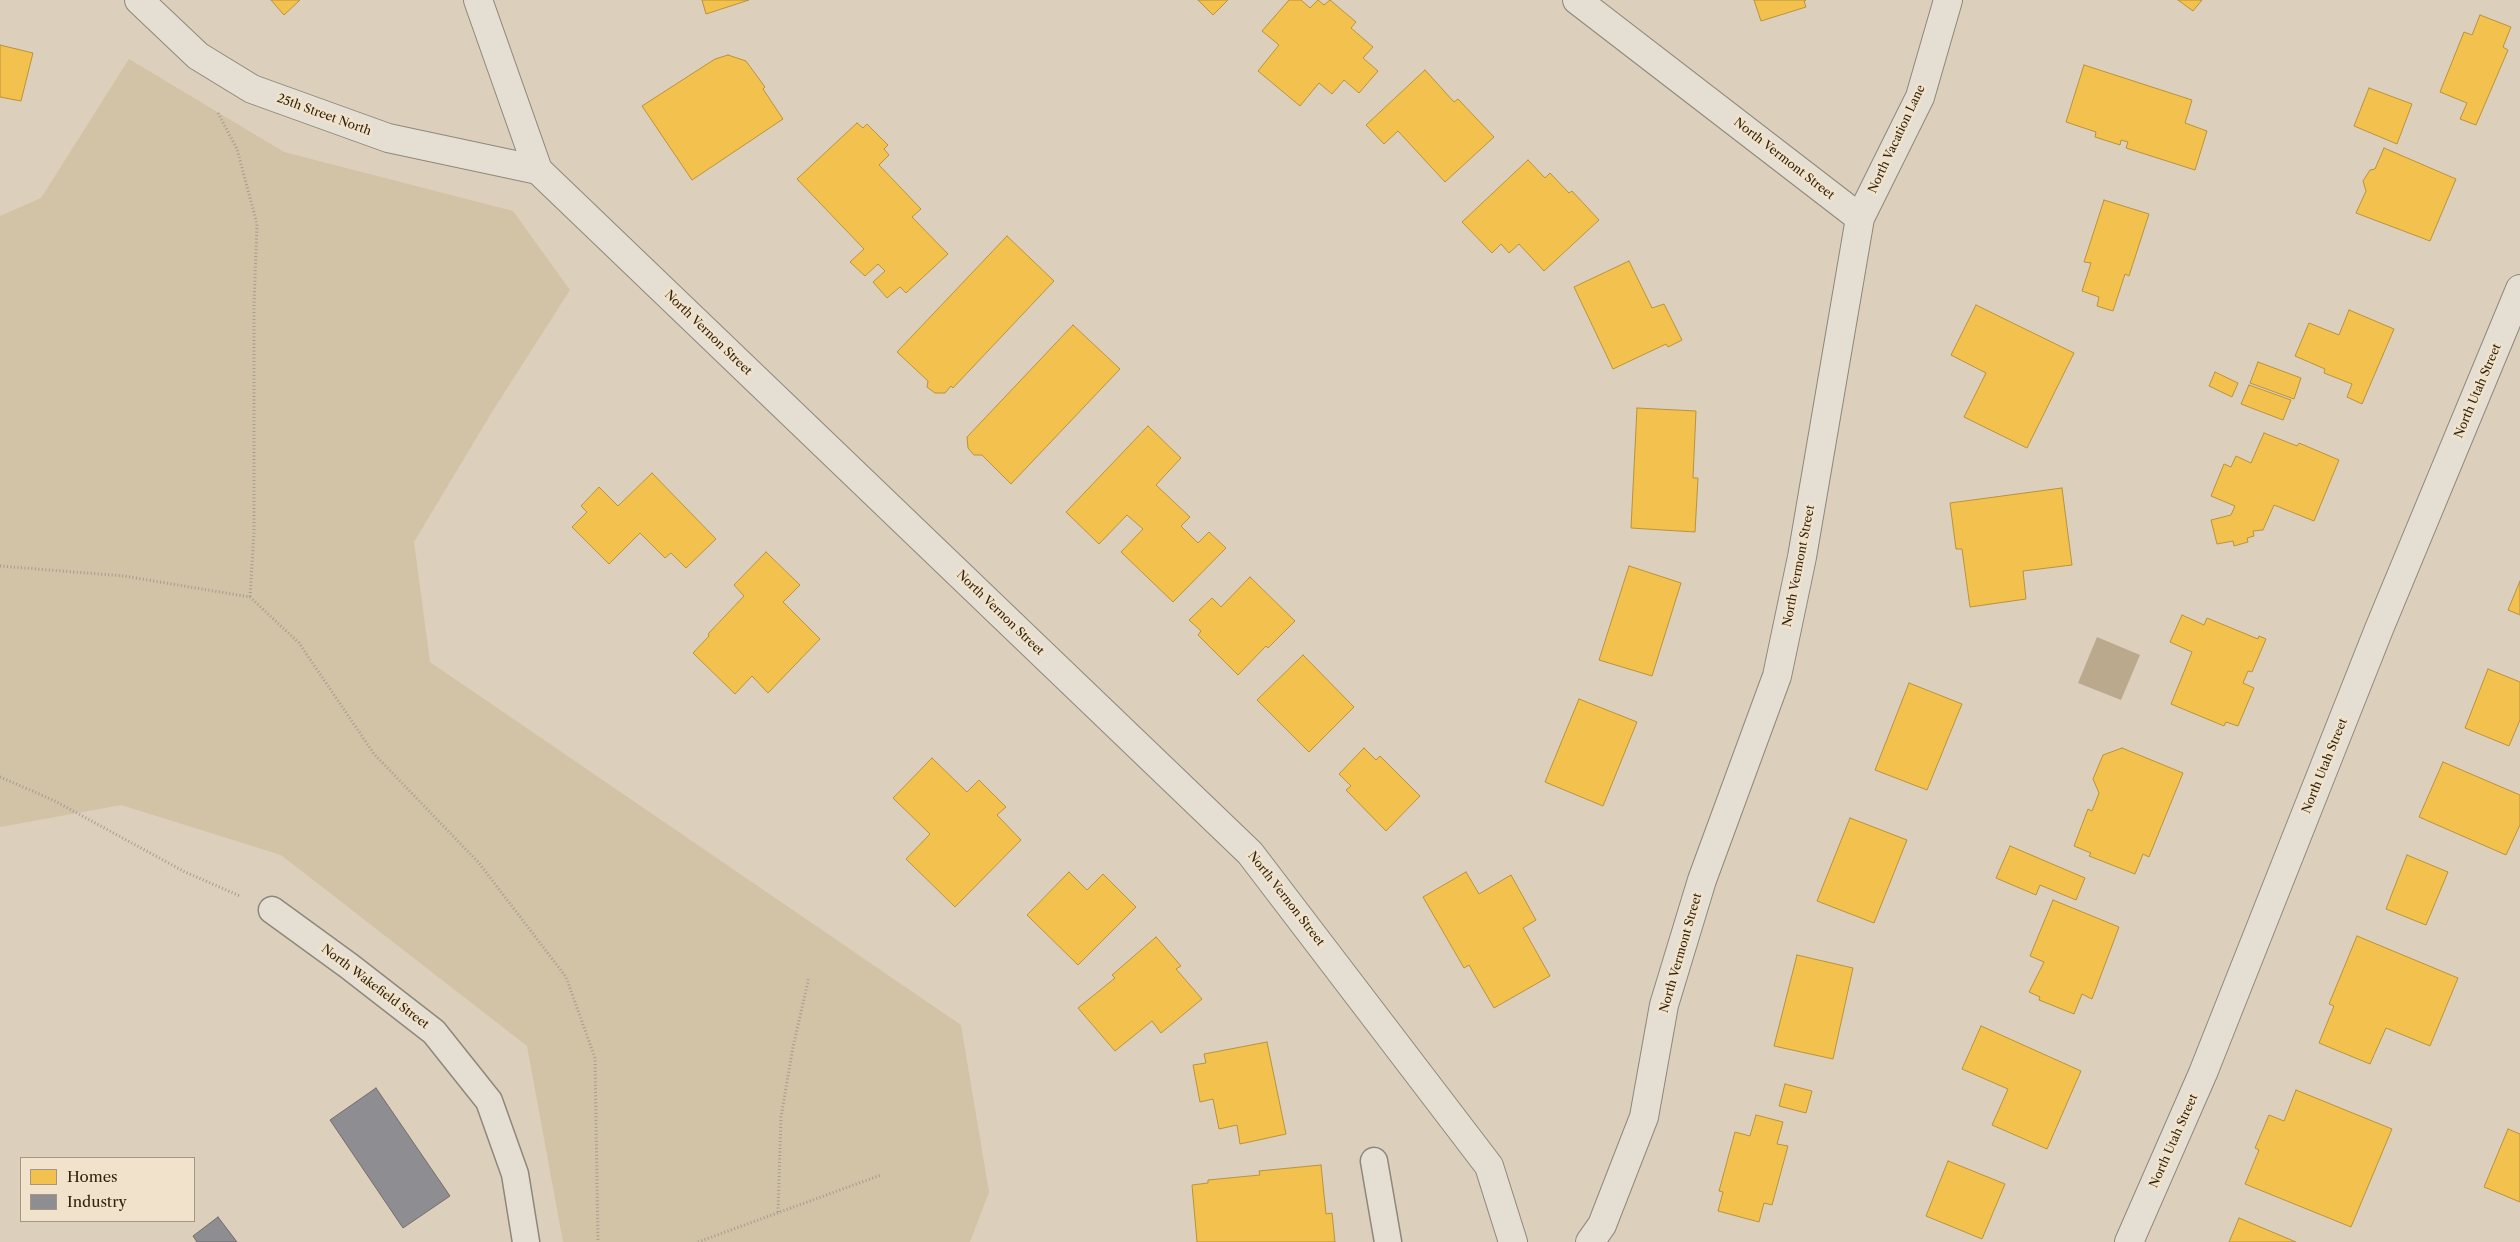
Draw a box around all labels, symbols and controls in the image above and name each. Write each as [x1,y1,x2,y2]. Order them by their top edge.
street label: North Vacation Lane [1866,83,1928,195]
street label: 25th Street North [275,91,373,139]
street label: North Vermont Street [1731,115,1837,203]
street label: North Vernon Street [661,288,755,378]
street label: North Utah Street [2452,342,2504,440]
street label: North Vermont Street [1780,504,1818,628]
street label: North Vernon Street [953,568,1047,658]
street label: North Utah Street [2299,716,2351,816]
street label: North Vernon Street [1245,849,1327,949]
street label: North Vermont Street [1657,892,1705,1014]
street label: North Wakefield Street [318,942,432,1032]
street label: North Utah Street [2147,1092,2201,1190]
legend [20,1157,195,1222]
text: Homes [67,1167,118,1186]
text: Industry [67,1192,127,1211]

